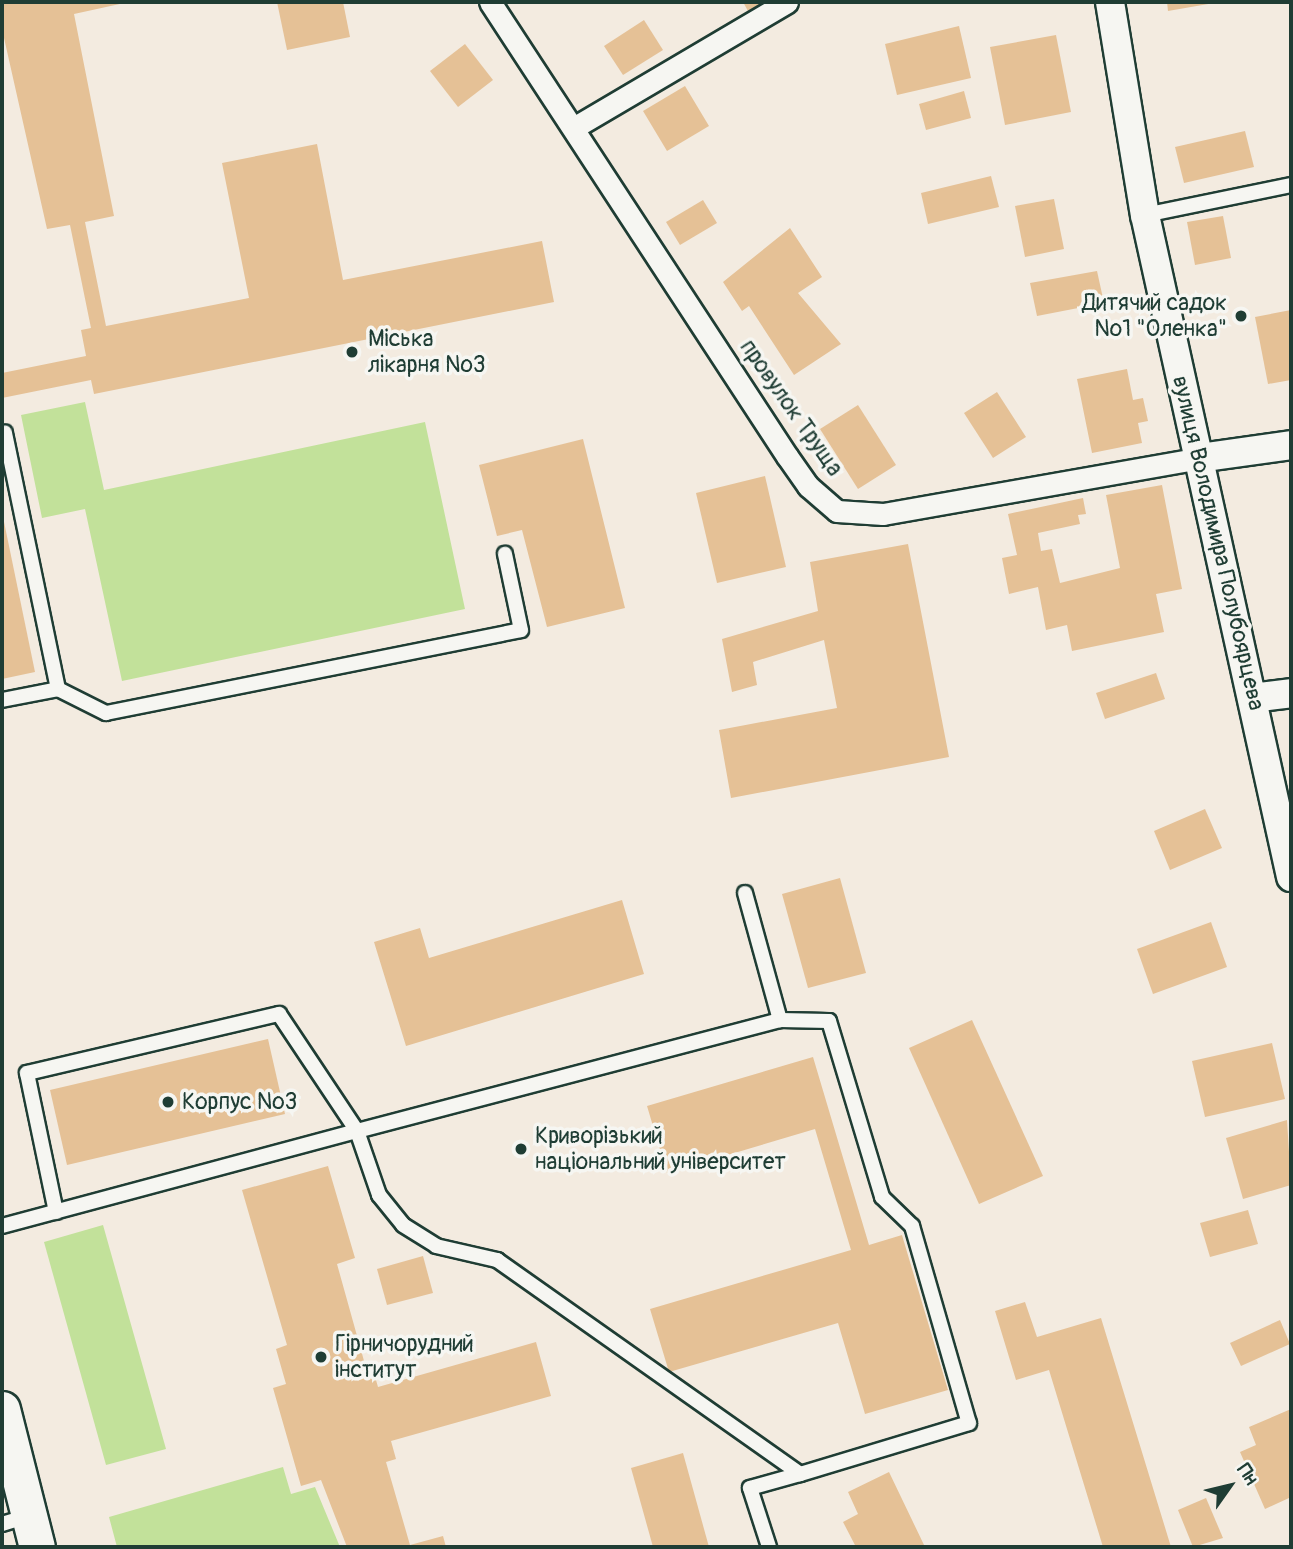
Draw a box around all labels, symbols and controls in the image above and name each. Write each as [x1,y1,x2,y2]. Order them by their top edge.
place label: Дитячий садок №1 "Оленка" [1082,289,1227,343]
marker: Дитячий садок №1 "Оленка" [1233,308,1249,324]
place label: Міська лікарня №3 [368,325,486,379]
street label: провулок Труща [734,335,848,481]
marker: Міська лікарня №3 [342,342,362,362]
street label: вулиця Володимира Полубоярцева [1166,373,1270,713]
place label: Корпус №3 [182,1088,297,1116]
marker: Корпус №3 [160,1094,176,1110]
place label: Криворізький національний університет [535,1122,786,1176]
marker: Криворізький національний університет [513,1141,529,1157]
place label: Гірничорудний інститут [335,1330,474,1384]
marker: Гірничорудний інститут [313,1349,329,1365]
north arrow [1195,1451,1265,1521]
text: Пн [1232,1459,1263,1490]

